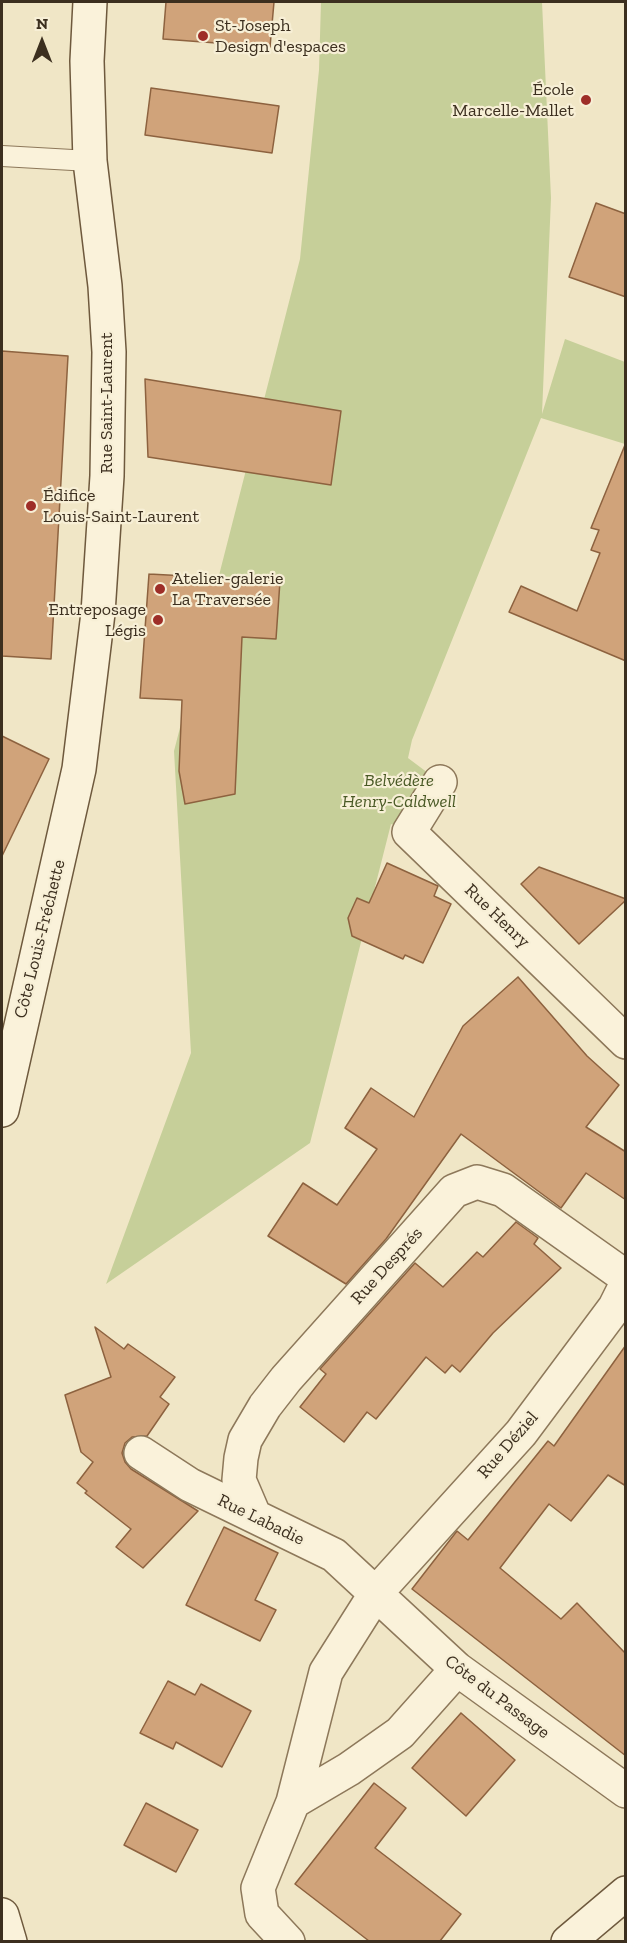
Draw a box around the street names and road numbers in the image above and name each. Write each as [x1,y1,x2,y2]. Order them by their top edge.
street label: Rue Saint-Laurent [96,332,118,474]
street label: Côte Louis-Fréchette [10,857,70,1021]
street label: Rue Henry [460,880,534,952]
street label: Rue Després [347,1223,427,1309]
street label: Rue Déziel [473,1407,543,1483]
street label: Rue Labadie [214,1490,308,1550]
street label: Côte du Passage [440,1651,554,1743]

